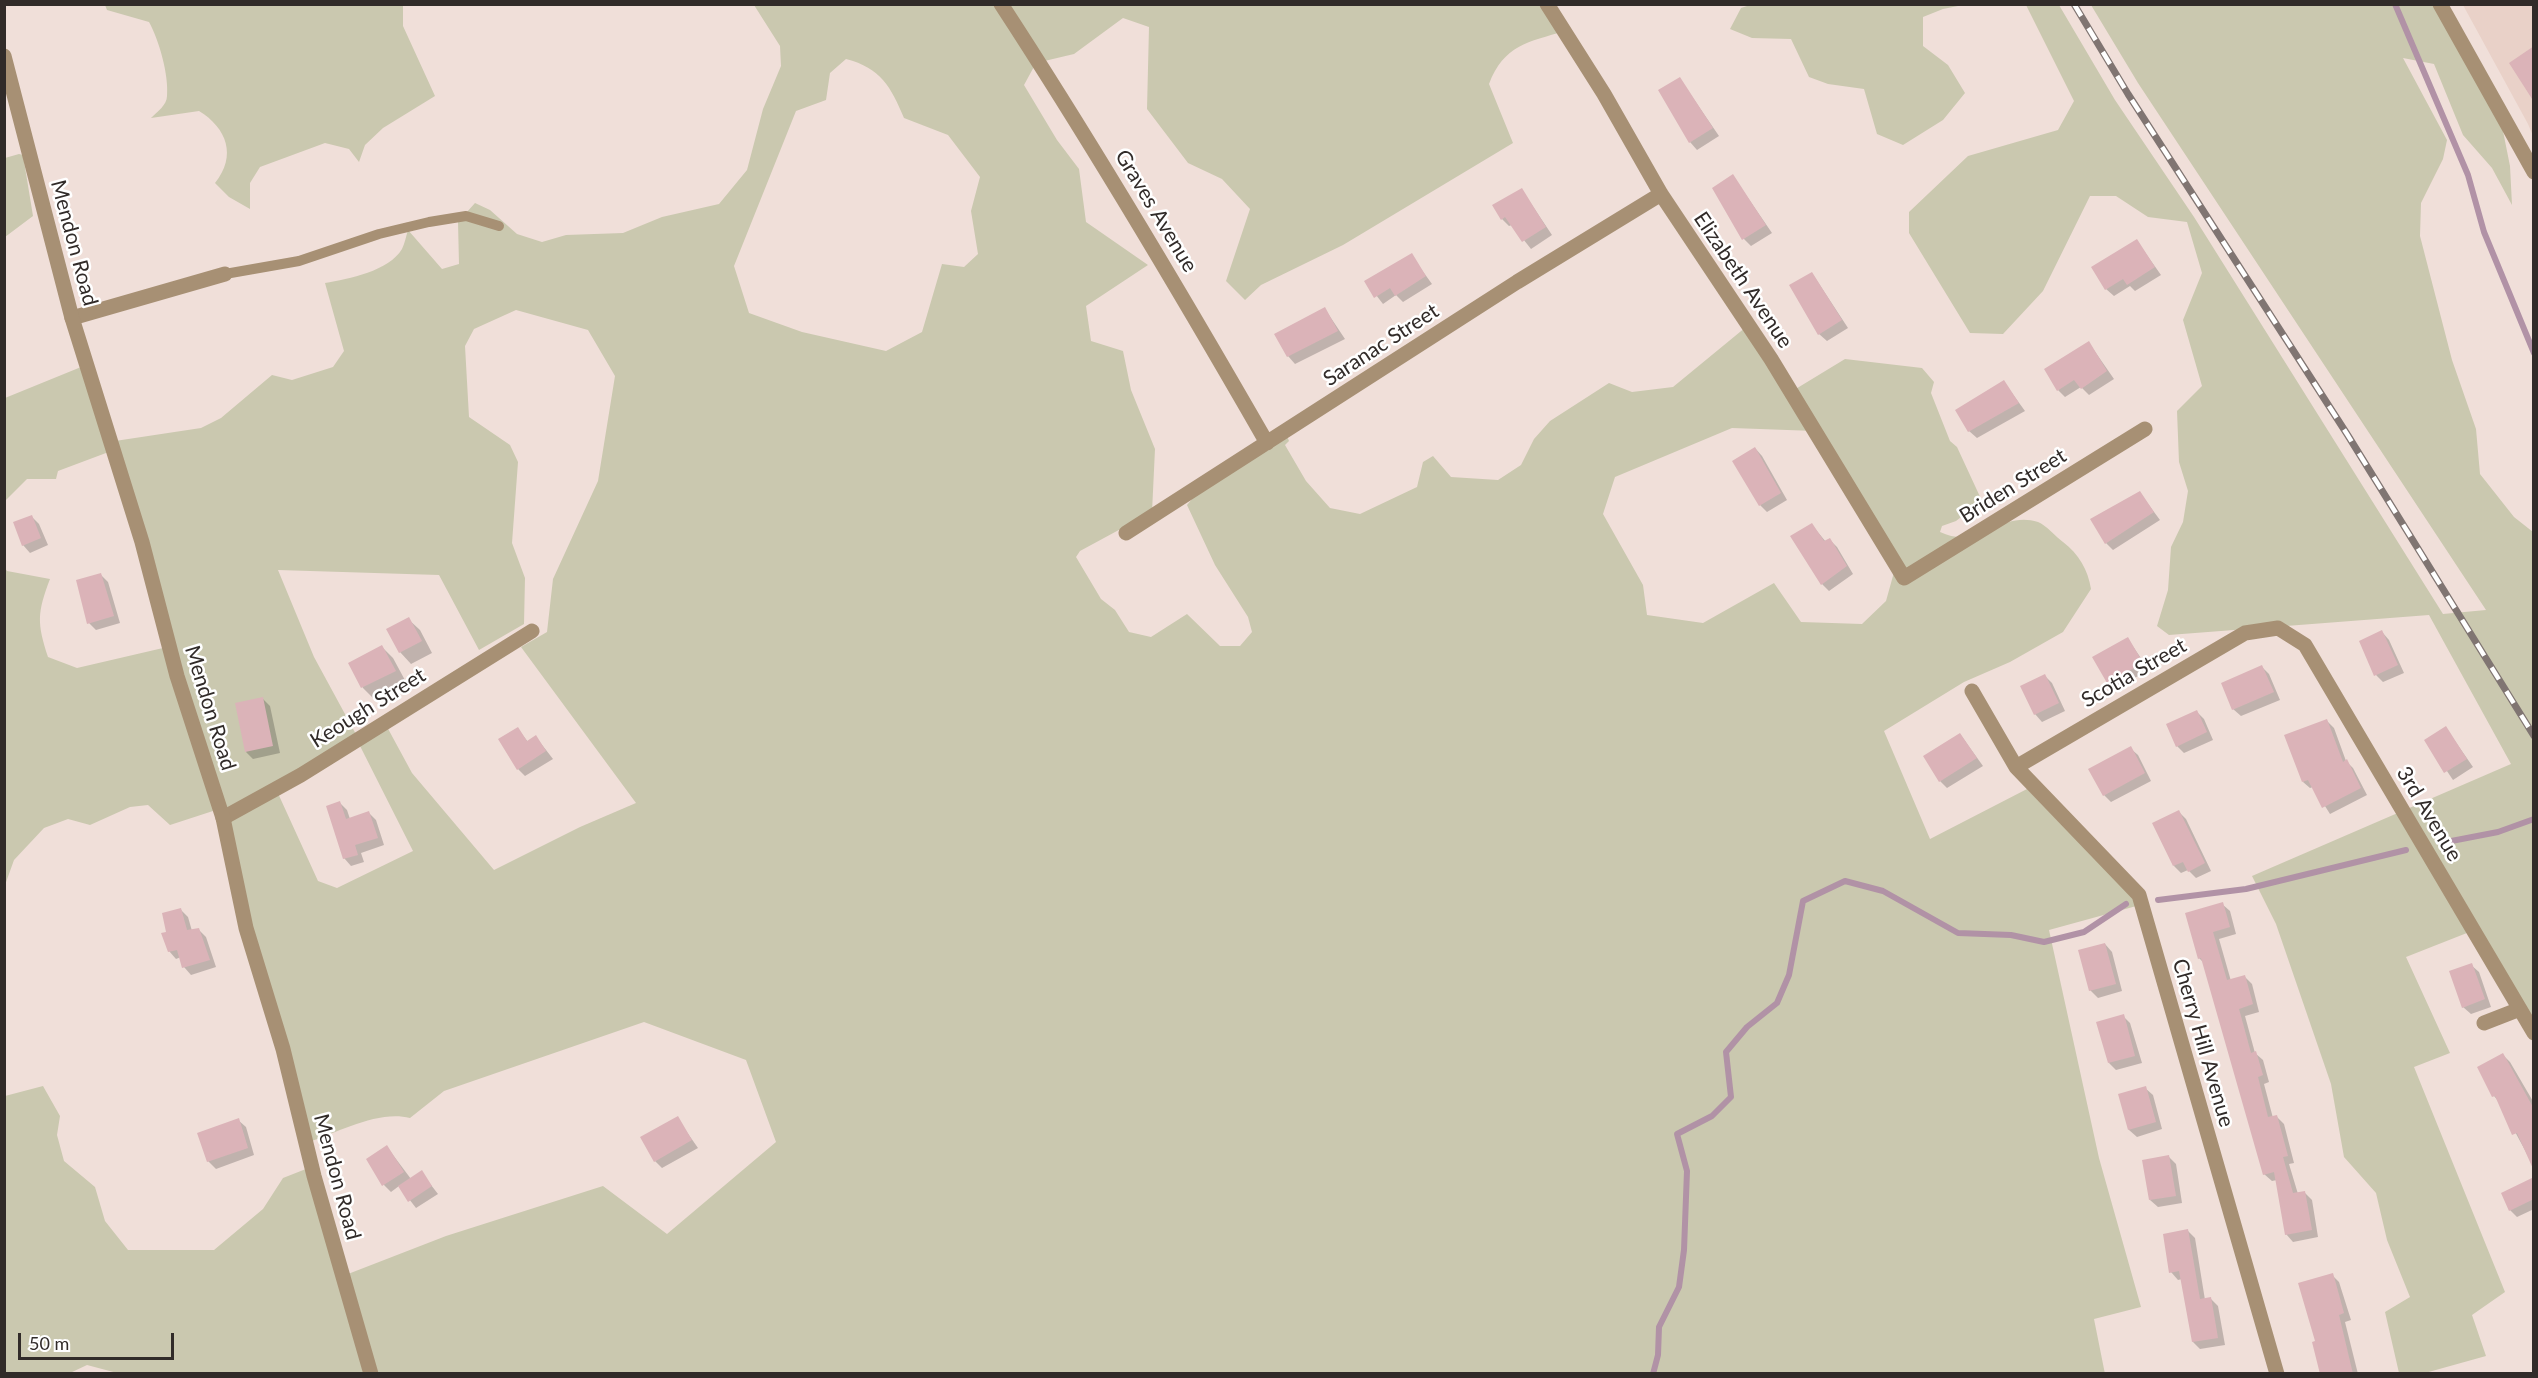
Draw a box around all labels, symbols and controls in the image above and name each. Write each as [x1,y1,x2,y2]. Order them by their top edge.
street label: Graves Avenue [1110,145,1202,277]
street label: Mendon Road [45,177,103,309]
street label: Elizabeth Avenue [1688,207,1798,353]
street label: Saranac Street [1319,298,1443,392]
street label: Briden Street [1955,443,2071,529]
street label: Scotia Street [2077,633,2191,713]
street label: Mendon Road [179,642,241,774]
street label: Keough Street [306,663,430,753]
street label: 3rd Avenue [2391,762,2467,866]
street label: Cherry Hill Avenue [2167,956,2239,1130]
street label: Mendon Road [308,1111,366,1243]
scale bar [21,1321,177,1359]
text: 50 m [29,1332,69,1354]

